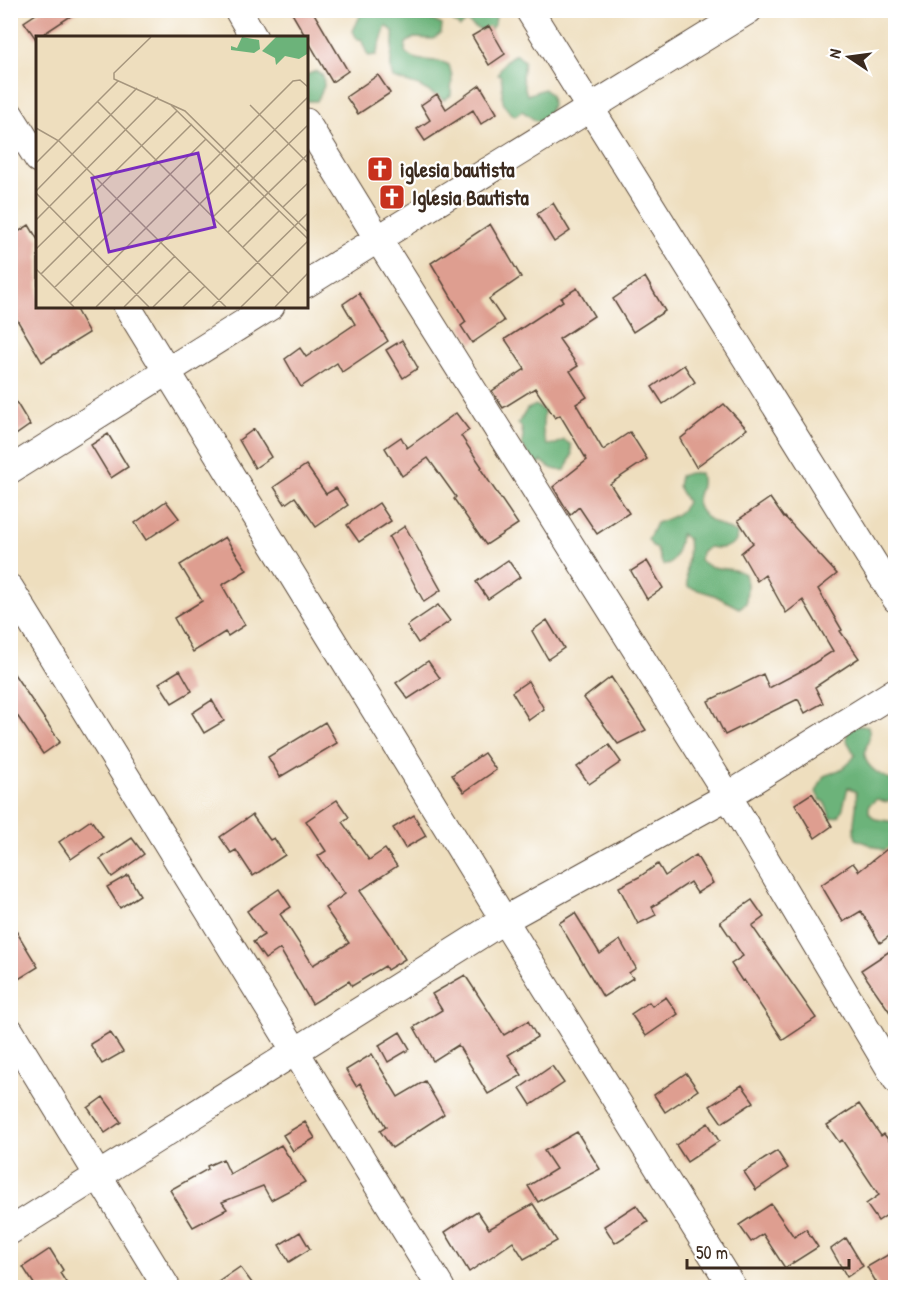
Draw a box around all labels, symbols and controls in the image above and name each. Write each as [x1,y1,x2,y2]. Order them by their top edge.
north arrow [819,27,879,87]
inset map [36,36,308,308]
text: N [823,47,846,60]
church icon: iglesia bautista [365,154,395,184]
place label: iglesia bautista [400,155,515,185]
church icon: Iglesia Bautista [377,182,407,212]
place label: Iglesia Bautista [412,183,530,213]
scale bar [687,1232,849,1270]
text: 50 m [696,1240,728,1265]

